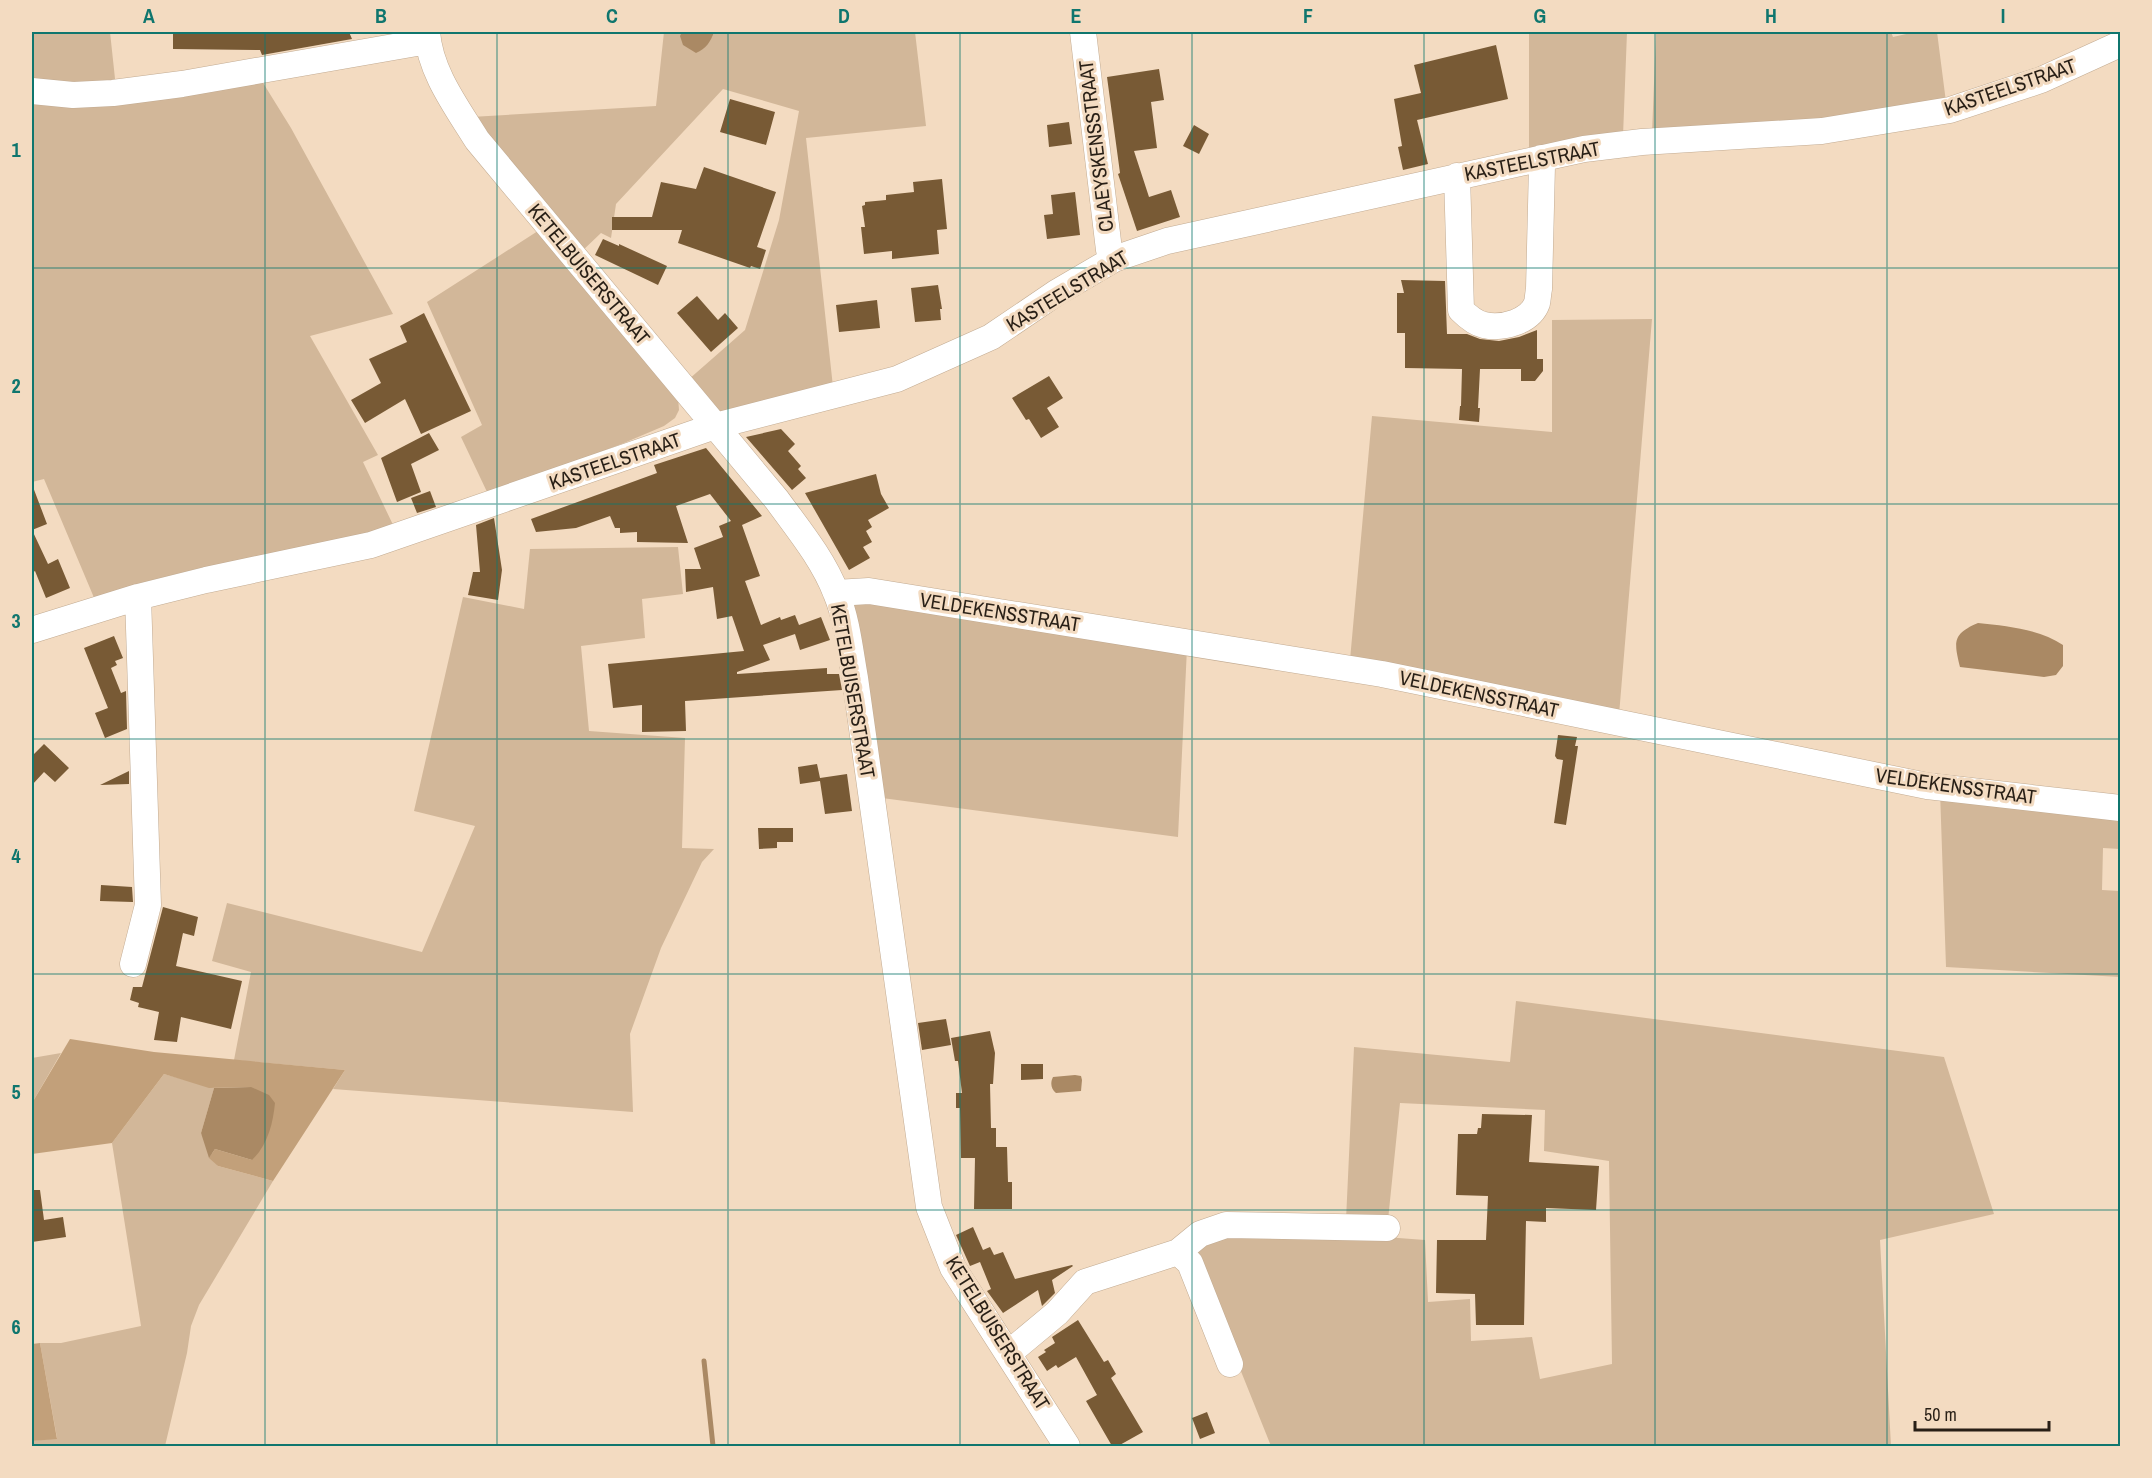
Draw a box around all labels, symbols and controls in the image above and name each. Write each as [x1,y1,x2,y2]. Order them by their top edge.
text: A [143,2,155,29]
text: B [375,2,387,29]
text: C [606,2,618,29]
text: D [838,2,850,29]
text: E [1071,2,1082,29]
text: F [1303,2,1313,29]
text: G [1534,2,1546,29]
text: H [1765,2,1777,29]
text: I [2001,2,2005,29]
street label: KASTEELSTRAAT [1941,51,2079,122]
street label: CLAEYSKENSSTRAAT [1072,59,1119,234]
street label: KASTEELSTRAAT [1462,134,1602,187]
text: 1 [11,136,21,163]
street label: KETELBUISERSTRAAT [522,197,656,350]
street label: KASTEELSTRAAT [1001,244,1133,338]
text: 2 [11,372,21,399]
street label: KASTEELSTRAAT [546,425,684,496]
street label: VELDEKENSSTRAAT [918,586,1082,638]
street label: KETELBUISERSTRAAT [825,602,882,780]
text: 3 [11,607,21,634]
street label: VELDEKENSSTRAAT [1397,663,1561,724]
street label: VELDEKENSSTRAAT [1874,761,2038,810]
text: 4 [11,842,21,869]
text: 5 [11,1078,21,1105]
street label: KETELBUISERSTRAAT [940,1251,1057,1415]
text: 6 [11,1313,21,1340]
scale bar [1915,1394,2048,1432]
text: 50 m [1924,1402,1957,1427]

